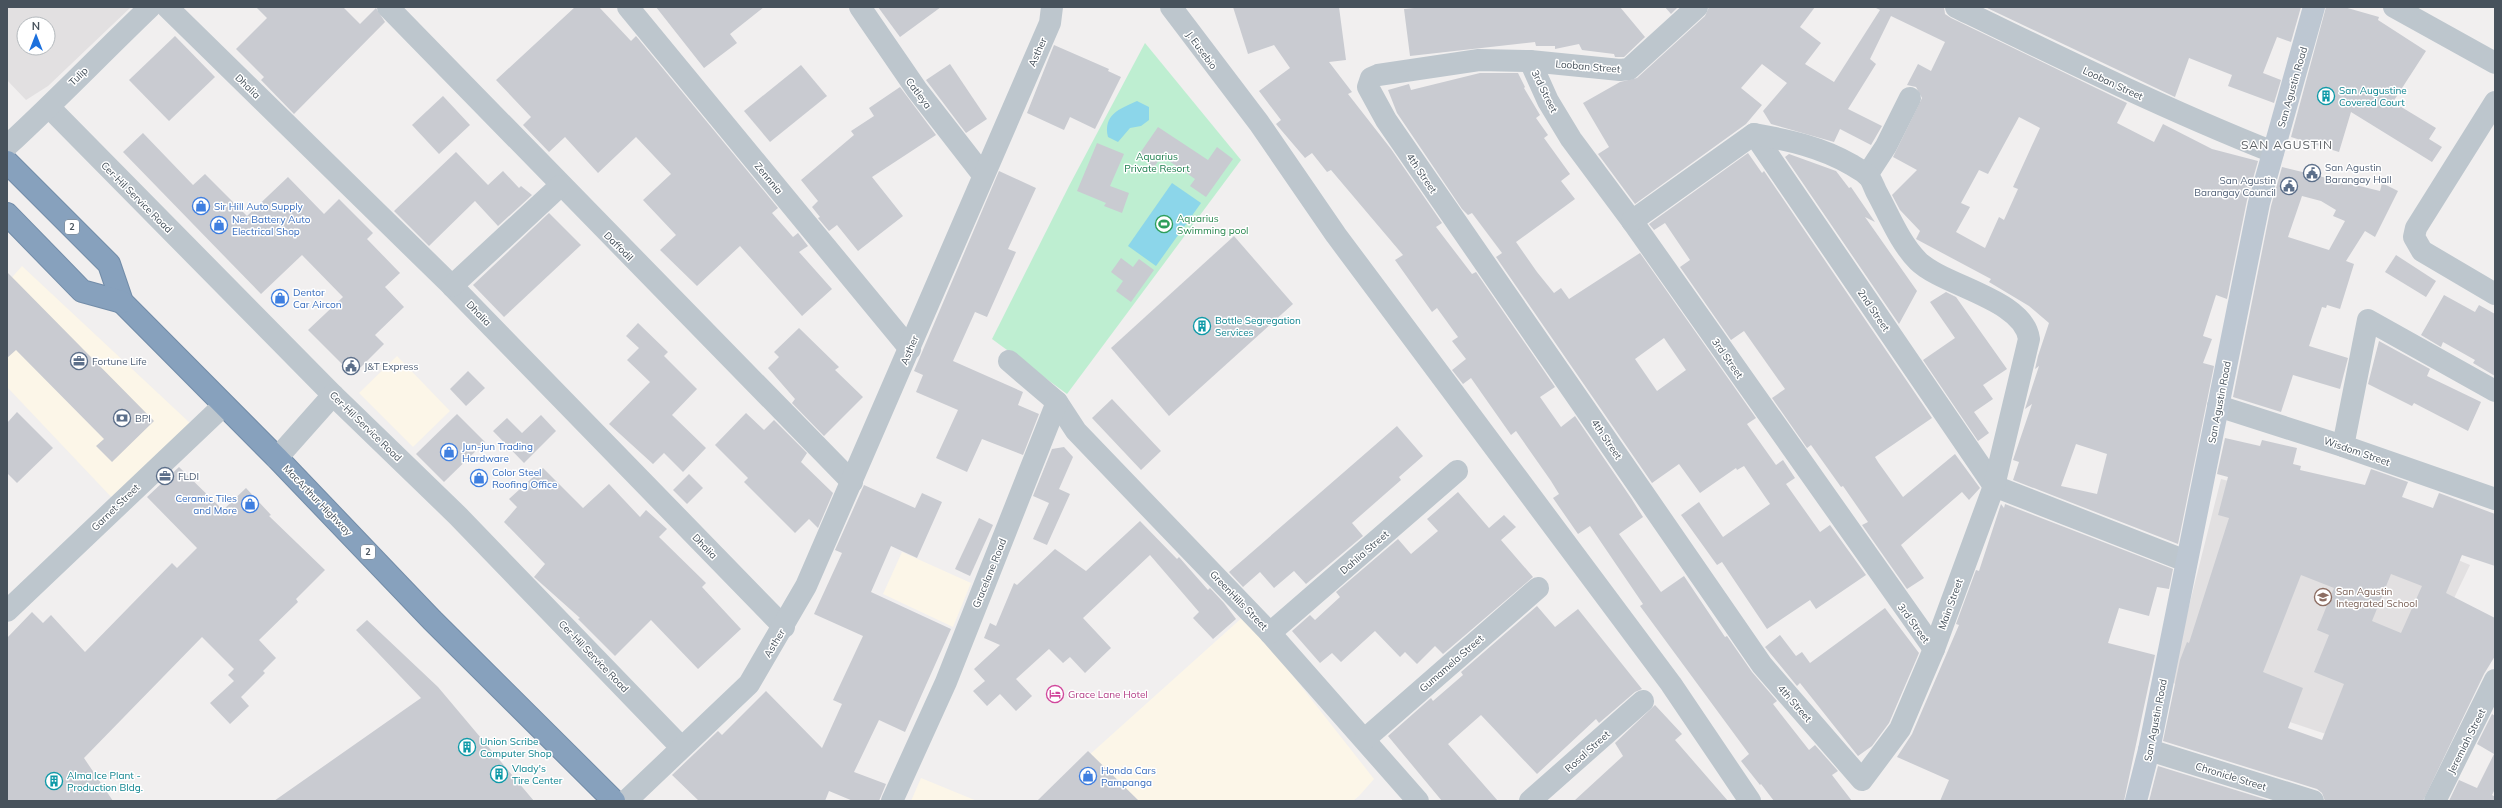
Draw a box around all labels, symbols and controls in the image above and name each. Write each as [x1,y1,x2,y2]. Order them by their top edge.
north arrow [16,16,56,56]
text: N [32,19,40,33]
street label: J. Eusebio [1183,29,1220,72]
street label: Asther [1025,35,1050,69]
street label: San Agustin Road [2275,45,2310,129]
street label: Looban Street [1555,57,1621,76]
street label: Tulip [66,64,91,89]
street label: Looban Street [2081,64,2145,103]
street label: 3rd Street [1529,68,1561,115]
street label: Dhalia [232,71,263,101]
street label: Catleya [903,75,934,111]
place label: San Augustine Covered Court [2339,84,2407,109]
building icon: San Augustine Covered Court [2316,86,2336,106]
district label: SAN AGUSTIN [2241,137,2333,152]
park label: Aquarius Private Resort [1124,150,1190,175]
street label: 4th Street [1403,151,1440,196]
street label: Cer-Hil Service Road [98,159,175,236]
street label: Zennnia [752,160,786,197]
place label: San Agustin Barangay Hall [2325,161,2392,186]
public building icon: San Agustin Barangay Hall [2302,163,2322,183]
place label: San Agustin Barangay Council [2194,174,2276,199]
public building icon: San Agustin Barangay Council [2279,176,2299,196]
shop icon: Sir Hill Auto Supply [191,196,211,216]
place label: Sir Hill Auto Supply [214,200,304,213]
place label: Aquarius Swimming pool [1177,212,1248,237]
place label: Ner Battery Auto Electrical Shop [232,213,311,238]
sports icon: Aquarius Swimming pool [1154,214,1174,234]
shop icon: Ner Battery Auto Electrical Shop [209,215,229,235]
road number: 2 [65,220,79,234]
street label: Daffodil [601,229,636,264]
place label: Dentor Car Aircon [293,286,342,311]
street label: 2nd Street [1855,287,1893,334]
shop icon: Dentor Car Aircon [270,288,290,308]
street label: Dhalia [464,298,494,329]
place label: Bottle Segregation Services [1215,314,1301,339]
building icon: Bottle Segregation Services [1192,316,1212,336]
street label: Asther [897,333,922,367]
street label: 3rd Street [1709,336,1746,381]
office icon: Fortune Life [69,351,89,371]
place label: Fortune Life [92,355,147,368]
public building icon: J&T Express [341,356,361,376]
place label: J&T Express [364,360,419,373]
street label: San Agustin Road [2205,360,2234,444]
street label: Cer-Hil Service Road [327,389,404,464]
bank icon: BPI [112,408,132,428]
place label: BPI [135,412,151,425]
street label: 4th Street [1588,417,1625,462]
street label: Wisdom Street [2322,434,2392,469]
place label: Jun-jun Trading Hardware [462,440,533,465]
shop icon: Jun-jun Trading Hardware [439,442,459,462]
street label: MacArthur Highway [280,462,355,539]
office icon: FLDI [155,466,175,486]
place label: Color Steel Roofing Office [492,466,557,491]
shop icon: Color Steel Roofing Office [469,468,489,488]
place label: FLDI [178,470,199,483]
street label: Garnet Street [89,481,143,534]
place label: Ceramic Tiles and More [176,492,237,517]
shop icon: Ceramic Tiles and More [240,494,260,514]
street label: Dahlia Street [1337,527,1392,577]
street label: Dhalia [690,531,720,562]
street label: Gracelane Road [970,536,1009,610]
road number: 2 [361,545,375,559]
street label: GreenHills Street [1207,568,1271,633]
street label: Main Street [1935,577,1966,631]
place label: San Agustin Integrated School [2336,585,2417,610]
school or university icon: San Agustin Integrated School [2313,587,2333,607]
street label: 3rd Street [1895,601,1933,646]
street label: Cer-Hil Service Road [556,618,631,695]
street label: Asther [761,626,788,660]
street label: Gumamela Street [1417,632,1486,695]
street label: San Agustin Road [2141,678,2170,762]
street label: 4th Street [1775,682,1815,725]
hotel icon: Grace Lane Hotel [1045,684,1065,704]
place label: Grace Lane Hotel [1068,688,1148,701]
street label: Jeremiah Street [2445,706,2489,776]
street label: Rosal Street [1562,727,1613,775]
place label: Union Scribe Computer Shop [480,735,552,760]
building icon: Union Scribe Computer Shop [457,737,477,757]
street label: Chronicle Street [2194,760,2268,794]
place label: Vlady's Tire Center [512,762,563,787]
building icon: Vlady's Tire Center [489,764,509,784]
place label: Honda Cars Pampanga [1101,764,1156,789]
shop icon: Honda Cars Pampanga [1078,766,1098,786]
place label: Alma Ice Plant - Production Bldg. [67,769,143,794]
building icon: Alma Ice Plant - Production Bldg. [44,771,64,791]

